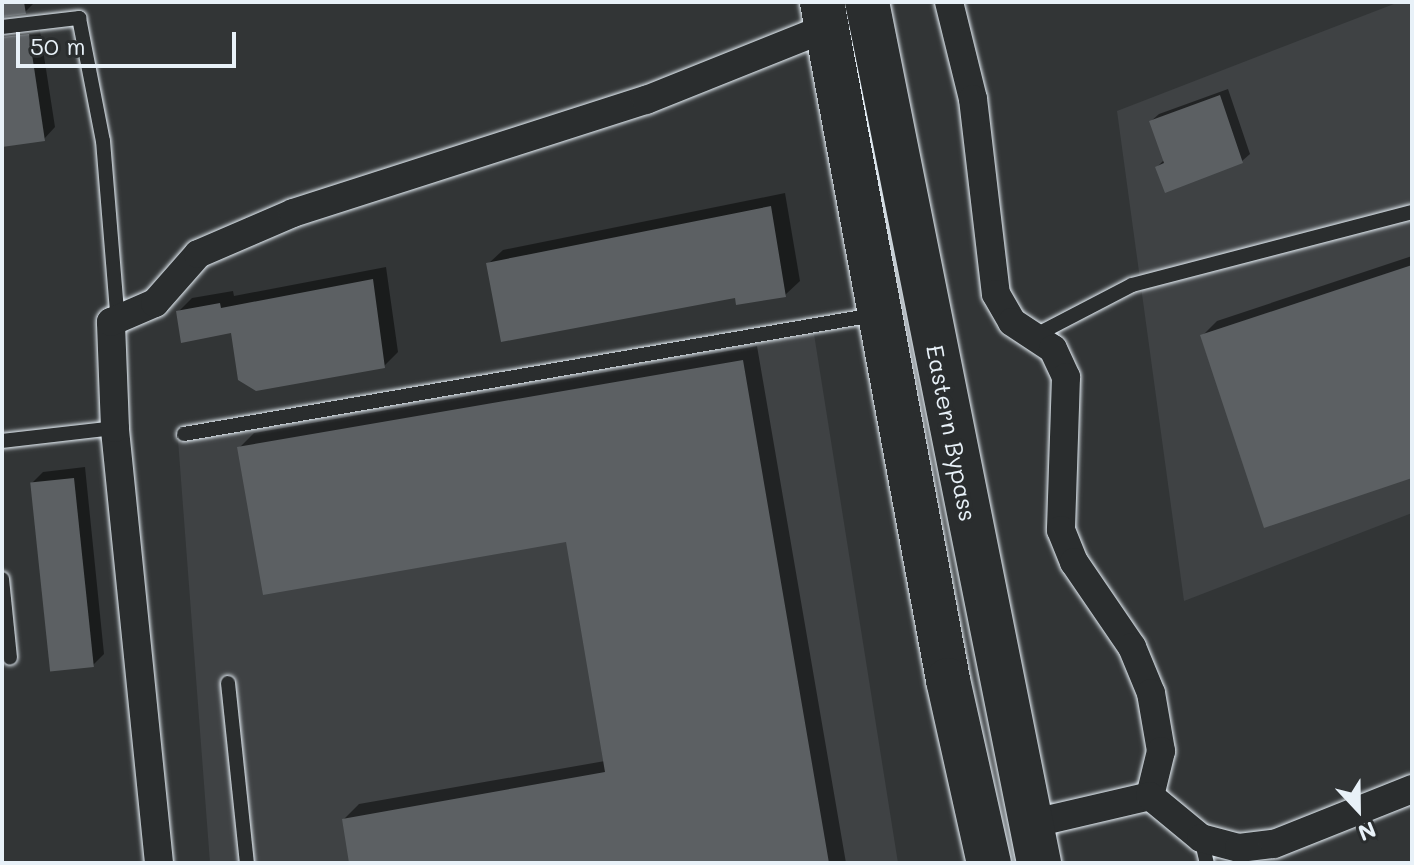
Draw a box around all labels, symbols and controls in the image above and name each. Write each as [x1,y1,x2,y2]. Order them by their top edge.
scale bar [20,16,240,66]
text: 50 m [30,30,86,61]
street label: Eastern Bypass [921,342,983,524]
north arrow [1318,769,1398,849]
text: N [1354,815,1380,848]

